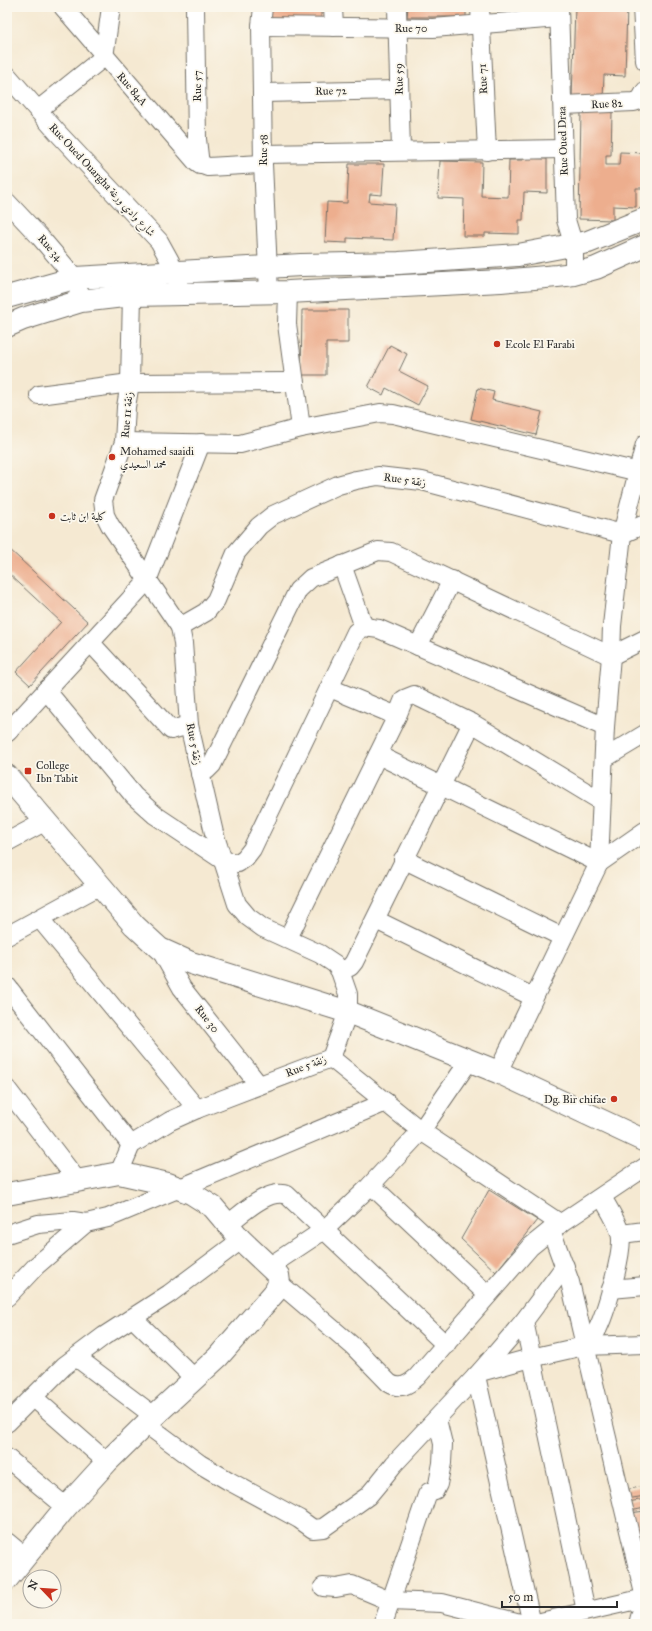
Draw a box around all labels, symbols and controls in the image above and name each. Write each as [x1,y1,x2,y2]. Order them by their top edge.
street label: Rue 70 [395,22,427,35]
street label: Rue 59 [392,63,406,95]
street label: Rue 71 [476,63,490,95]
street label: Rue 84A [114,70,150,109]
street label: Rue 57 [191,70,204,102]
street label: Rue 72 [315,84,348,98]
street label: Rue 82 [591,97,624,111]
street label: Rue Oued Draa [555,106,571,176]
street label: Rue Oued Ouargha شارع وادي ورغة [44,121,158,241]
street label: Rue 58 [257,134,270,166]
street label: Rue 34 [35,232,66,265]
place label: Ecole El Farabi [505,338,575,351]
marker: Ecole El Farabi [492,339,502,349]
street label: Rue 11 زنقة [119,391,135,439]
place label: Mohamed saaidi محمد السعيدي [120,445,194,473]
marker: Mohamed saaidi محمد السعيدي [107,452,117,462]
street label: Rue 5 زنقة [383,471,427,489]
place label: كلية ابن ثابت [60,510,107,523]
marker: كلية ابن ثابت [47,511,57,521]
street label: Rue 5 زنقة [184,722,204,766]
place label: College Ibn Tabit [36,759,78,785]
marker: College Ibn Tabit [23,766,33,776]
street label: Rue 30 [192,1003,222,1035]
street label: Rue 5 زنقة [284,1052,328,1080]
place label: Dg. Bir chifae [544,1093,606,1106]
marker: Dg. Bir chifae [609,1094,619,1104]
north arrow [22,1569,62,1609]
text: N [26,1577,42,1592]
scale bar [502,1583,617,1609]
text: 50 m [508,1590,533,1604]

